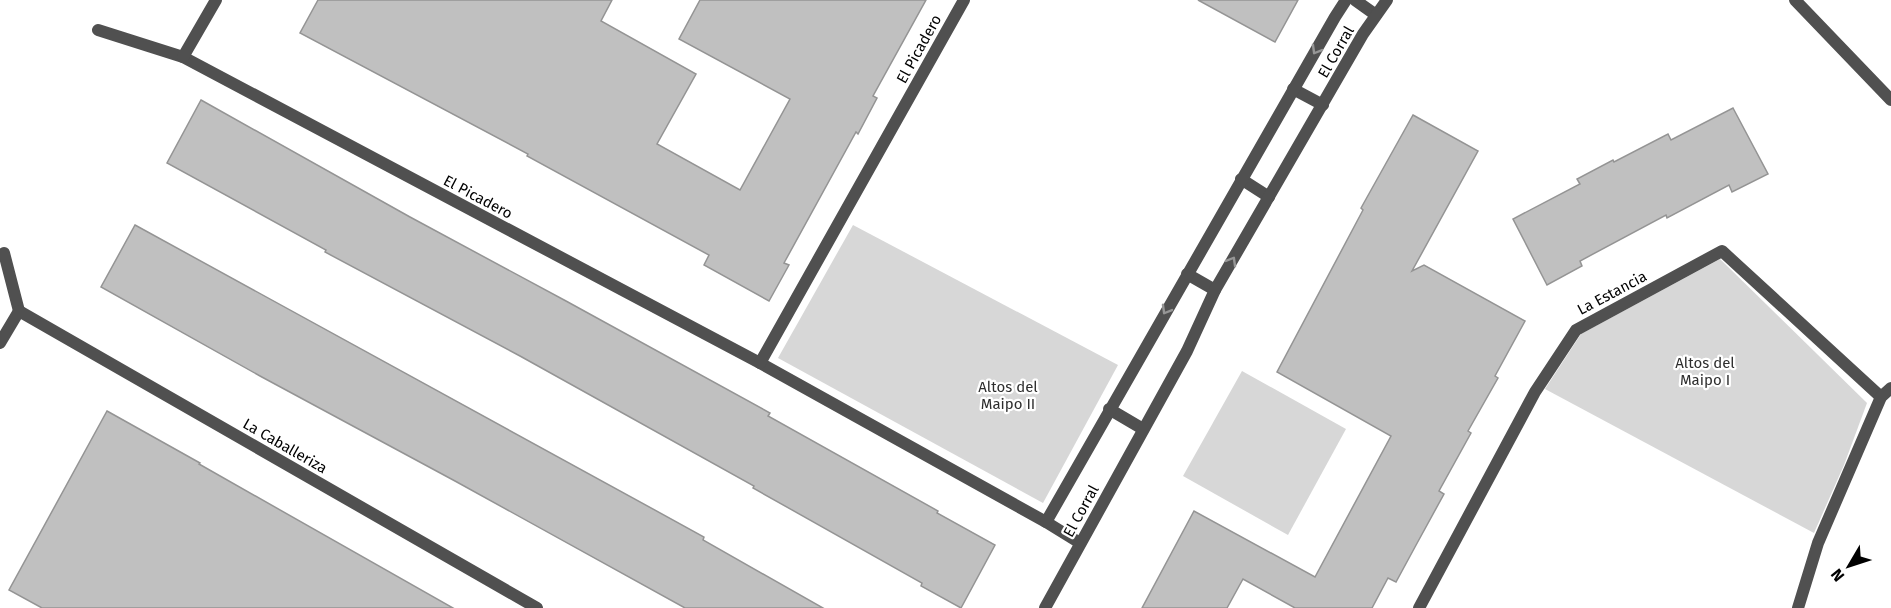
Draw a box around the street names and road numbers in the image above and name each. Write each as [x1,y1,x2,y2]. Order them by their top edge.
street label: El Picadero [893,12,945,86]
street label: El Corral [1314,22,1358,81]
street label: El Picadero [440,171,516,223]
street label: La Estancia [1574,267,1650,319]
street label: La Caballeriza [240,415,330,477]
street label: El Corral [1059,481,1103,540]

